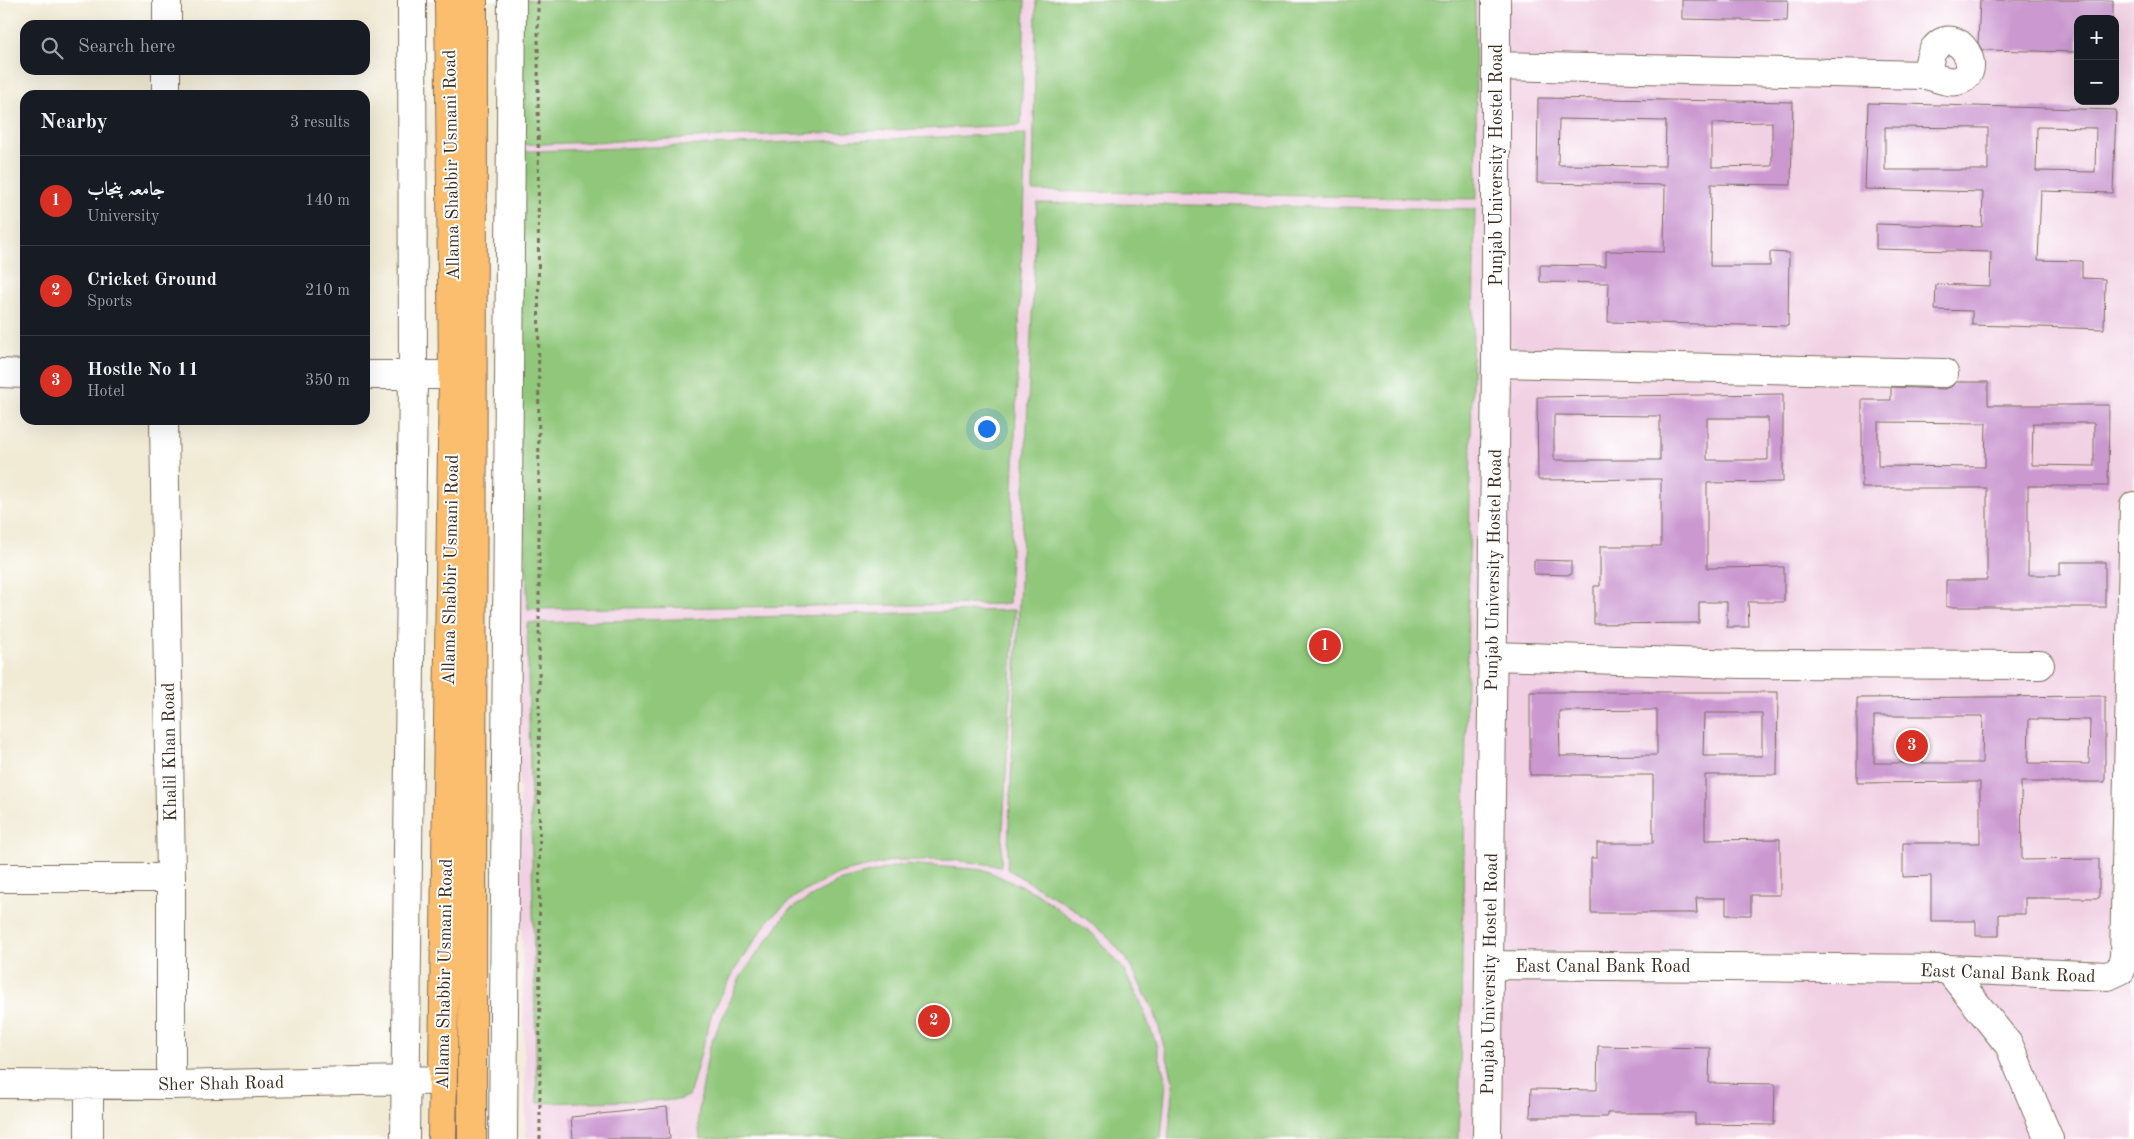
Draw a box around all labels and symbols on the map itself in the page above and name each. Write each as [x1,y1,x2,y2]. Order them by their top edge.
street label: Punjab University Hostel Road [1488,44,1506,286]
street label: Allama Shabbir Usmani Road [441,49,463,281]
your location [974,416,1000,442]
street label: Punjab University Hostel Road [1483,449,1505,691]
street label: Allama Shabbir Usmani Road [440,454,462,686]
pin: 1 [1309,627,1341,665]
street label: Khalil Khan Road [160,682,180,822]
pin: 3 [1896,727,1928,765]
street label: Punjab University Hostel Road [1479,853,1501,1095]
street label: Allama Shabbir Usmani Road [434,858,456,1090]
street label: East Canal Bank Road [1515,958,1691,976]
street label: East Canal Bank Road [1920,962,2096,986]
pin: 2 [918,1002,950,1040]
street label: Sher Shah Road [158,1074,284,1094]

